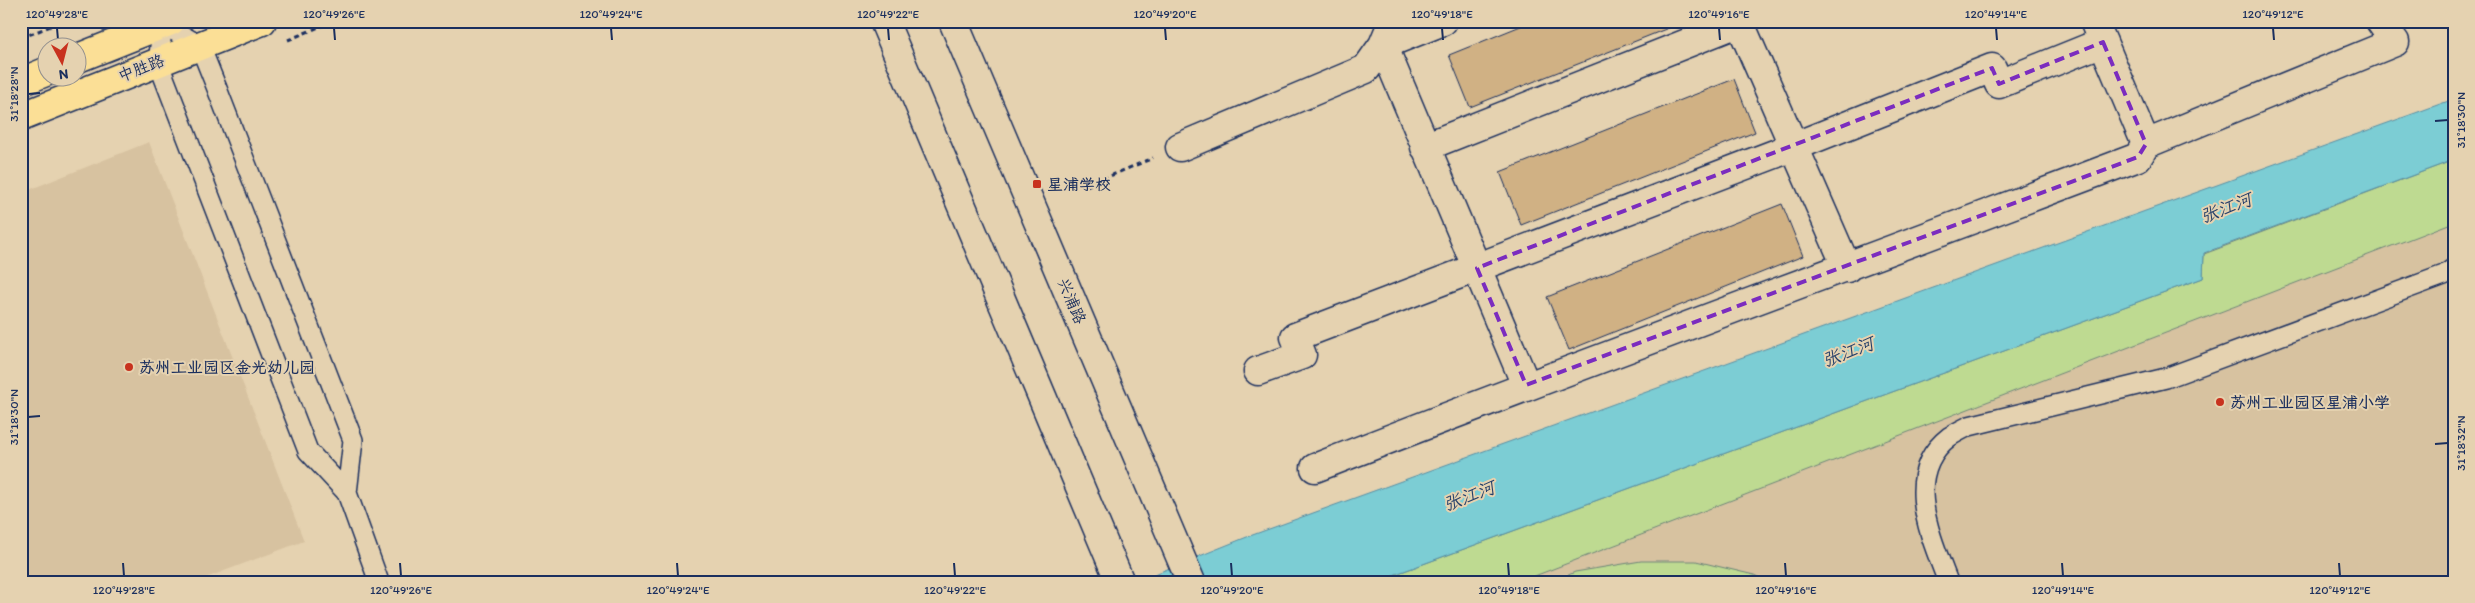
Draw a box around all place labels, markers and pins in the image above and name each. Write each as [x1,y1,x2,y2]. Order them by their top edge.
place label: 星浦学校 [1047,175,1111,194]
marker: 星浦学校 [1031,178,1043,190]
place label: 苏州工业园区金光幼儿园 [139,358,315,377]
marker: 苏州工业园区金光幼儿园 [123,361,135,373]
place label: 苏州工业园区星浦小学 [2230,393,2390,412]
marker: 苏州工业园区星浦小学 [2214,396,2226,408]

